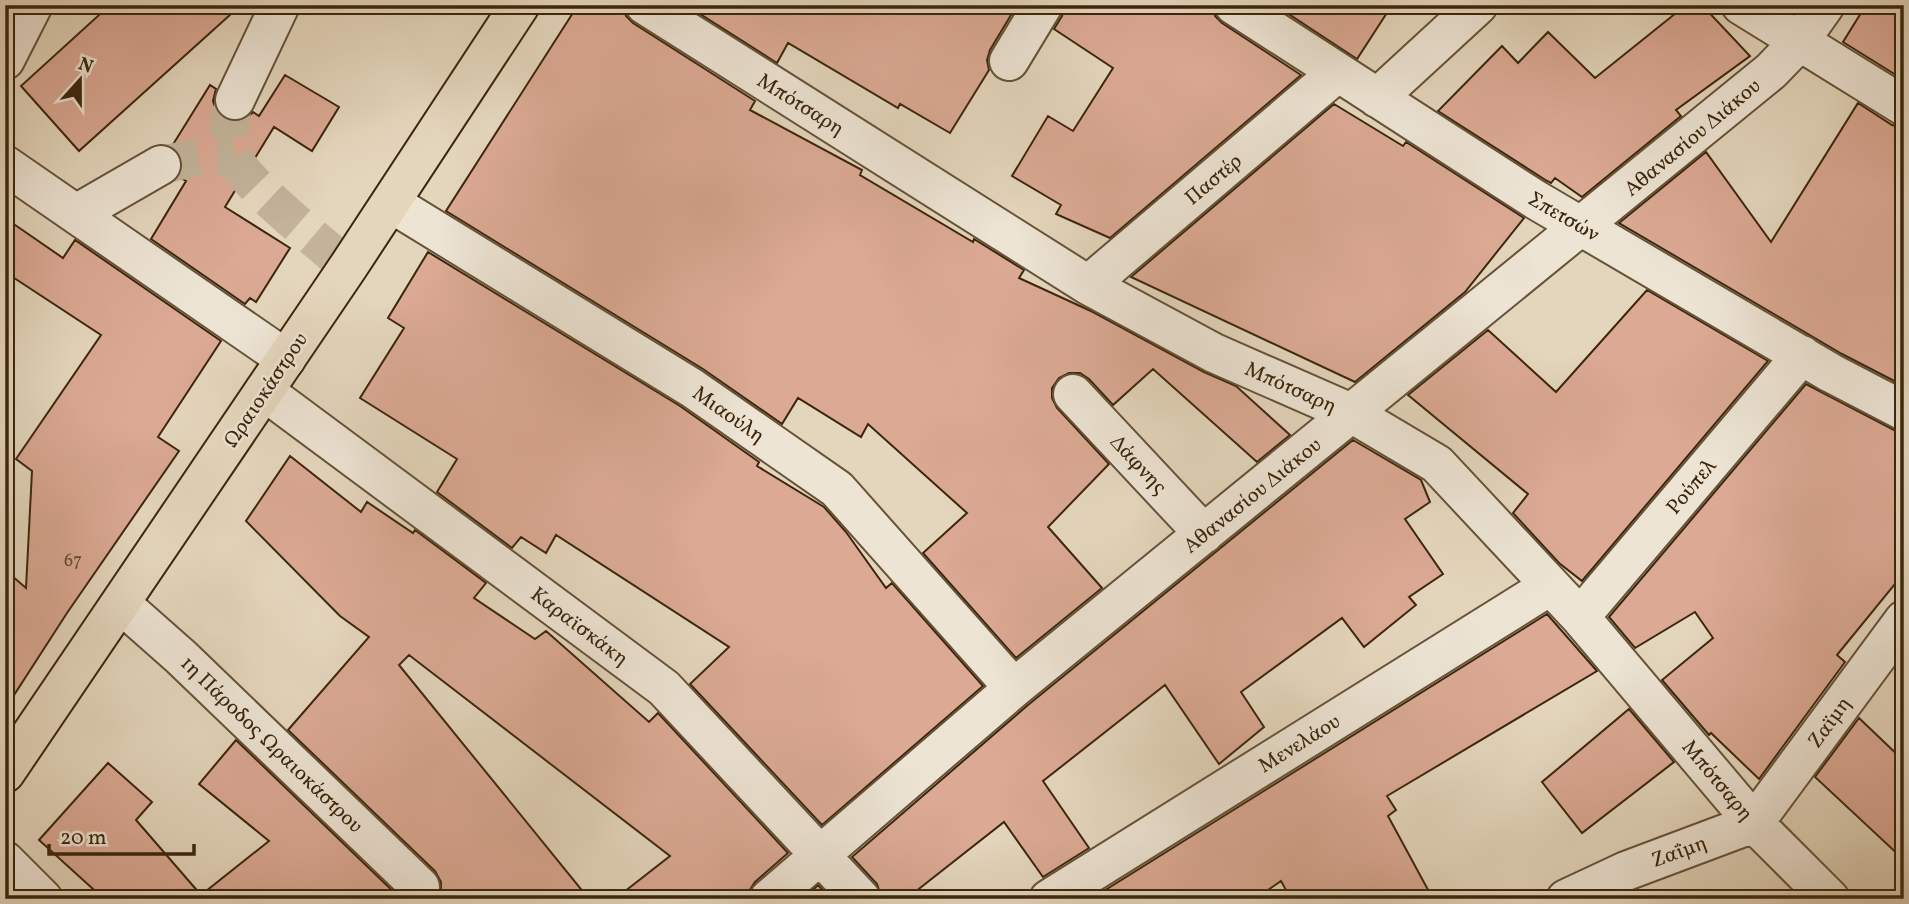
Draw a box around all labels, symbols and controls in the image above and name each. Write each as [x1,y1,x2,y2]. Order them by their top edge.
north arrow [46,46,116,116]
text: N [74,51,97,81]
street label: Μπότσαρη [751,67,849,144]
street label: Αθανασίου Διάκου [1618,72,1767,204]
street label: Παστέρ [1179,148,1249,213]
street label: Σπετσών [1522,185,1604,249]
street label: Ωραιοκάστρου [217,327,316,454]
street label: Μπότσαρη [1240,355,1341,422]
street label: Μιαούλη [686,380,770,451]
street label: Δάφνης [1103,429,1173,501]
street label: Αθανασίου Διάκου [1178,431,1328,561]
street label: Ρούπελ [1660,452,1725,521]
house number: 67 [64,549,82,574]
street label: Καραϊσκάκη [524,581,634,674]
street label: 1η Πάροδος Ωραιοκάστρου [173,650,369,840]
street label: Ζαϊμη [1802,691,1859,755]
street label: Μενελάου [1253,708,1346,781]
street label: Μπότσαρη [1674,734,1759,828]
scale bar [49,813,194,857]
text: 20 m [60,824,106,853]
street label: Ζαΐμη [1648,829,1711,876]

